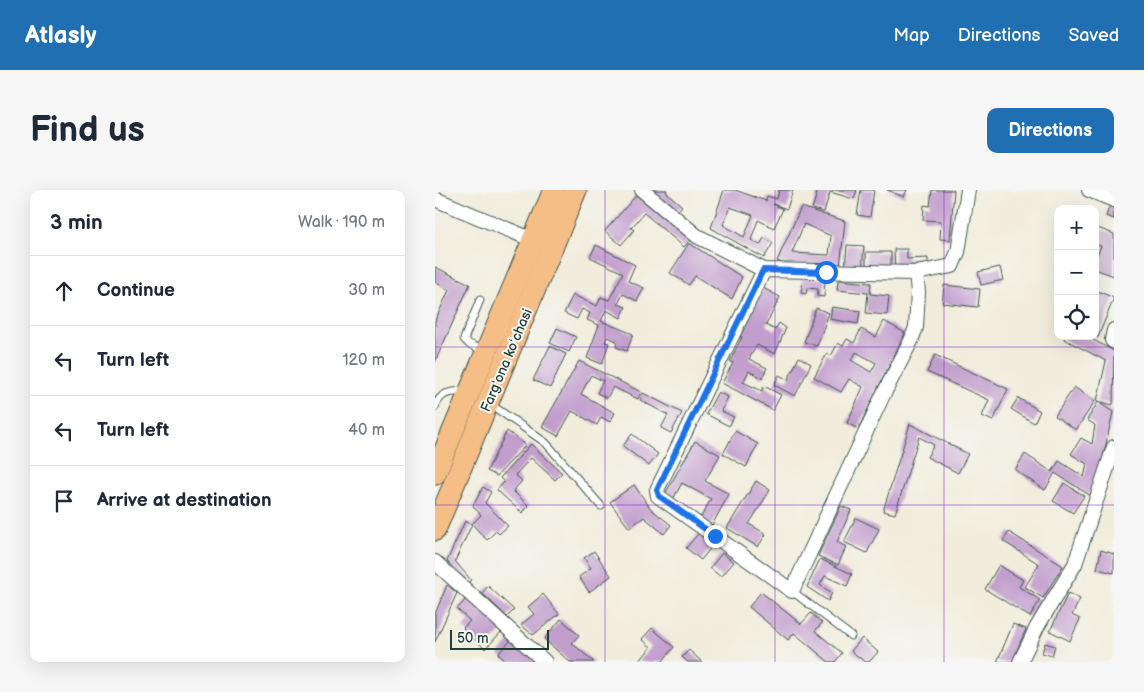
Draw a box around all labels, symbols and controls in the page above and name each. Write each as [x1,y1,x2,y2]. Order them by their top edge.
text: Atlasly [25,21,96,50]
text: Map [894,25,930,46]
text: Directions [958,25,1040,46]
text: Saved [1068,25,1119,46]
button: Directions [987,108,1114,153]
text: Find us [30,109,145,152]
map controls [1054,205,1099,340]
button: + [1054,205,1099,250]
text: 3 min [50,210,103,235]
text: Walk · 190 m [298,213,385,232]
button: − [1054,250,1099,295]
route start [815,261,838,284]
icon: ahead [50,277,78,305]
text: Continue [97,279,175,302]
text: 30 m [348,281,385,300]
button: locate [1054,295,1099,340]
street label: Fargʻona koʻchasi [477,306,536,414]
icon: left [50,347,78,375]
text: Turn left [97,349,169,372]
text: 120 m [342,351,385,370]
icon: left [50,417,78,445]
text: Turn left [97,419,169,442]
text: 40 m [348,421,385,440]
icon: arrive [50,487,78,515]
text: Arrive at destination [97,489,272,512]
route end [704,525,727,548]
scale bar [450,627,549,650]
text: 50 m [457,630,489,647]

